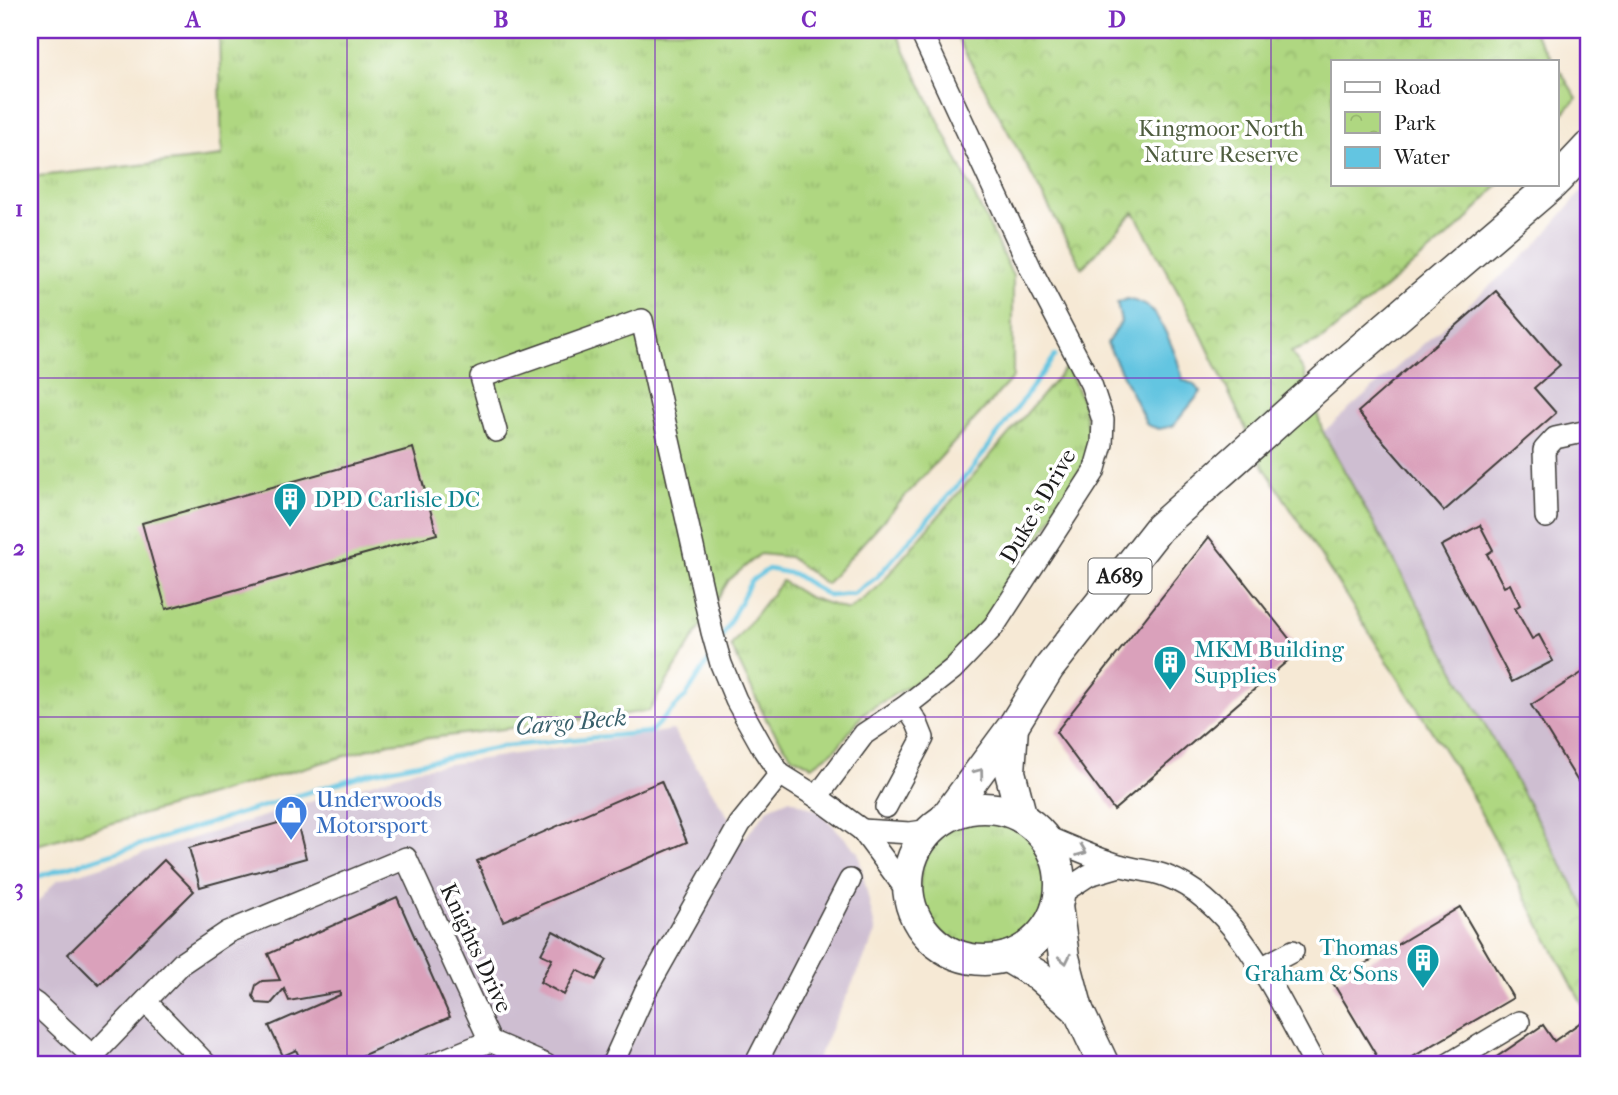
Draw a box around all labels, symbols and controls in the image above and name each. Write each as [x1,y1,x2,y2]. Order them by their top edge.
text: A [184,6,202,33]
text: B [494,6,509,33]
text: C [801,6,817,33]
text: D [1108,6,1126,33]
text: E [1418,6,1432,33]
legend [1331,60,1558,186]
text: Road [1394,75,1441,99]
text: Park [1394,111,1436,135]
park label: Kingmoor North Nature Reserve [1138,115,1304,168]
text: Water [1393,145,1450,169]
text: 1 [15,195,23,222]
street label: Duke's Drive [994,444,1082,568]
building icon: DPD Carlisle DC [271,480,309,529]
place label: DPD Carlisle DC [314,486,480,513]
text: 2 [13,534,25,561]
road number: A689 [1088,558,1152,594]
place label: MKM Building Supplies [1194,636,1344,689]
building icon: MKM Building Supplies [1151,643,1189,692]
water label: Cargo Beck [514,703,628,741]
one-way arrow [971,768,983,780]
place label: Underwoods Motorsport [316,786,442,839]
shop icon: Underwoods Motorsport [272,793,310,842]
one-way arrow [1076,843,1088,857]
text: 3 [14,874,24,901]
street label: Knights Drive [434,879,518,1017]
place label: Thomas Graham & Sons [1245,934,1398,987]
building icon: Thomas Graham & Sons [1404,941,1442,990]
one-way arrow [1057,953,1072,965]

